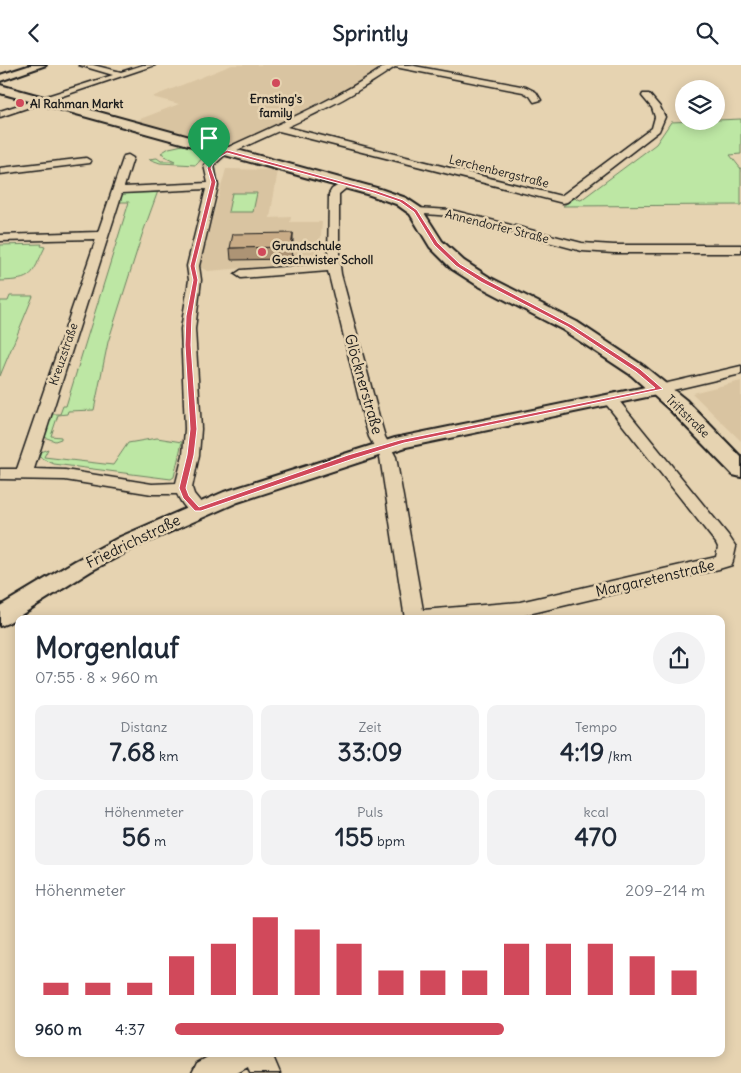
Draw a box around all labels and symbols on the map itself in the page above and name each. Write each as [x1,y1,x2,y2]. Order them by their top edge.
marker: Ernsting's family [270,77,282,89]
place label: Ernsting's family [250,91,303,121]
place label: Al Rahman Markt [30,96,124,111]
marker: Al Rahman Markt [14,97,26,109]
pin [188,117,230,168]
street label: Lerchenbergstraße [447,151,551,191]
street label: Annendorfer Straße [443,206,551,246]
place label: Grundschule Geschwister Scholl [272,238,373,267]
marker: Grundschule Geschwister Scholl [256,246,268,258]
street label: Kreuzstraße [45,321,81,387]
street label: Glöcknerstraße [341,332,387,436]
street label: Triftstraße [663,391,713,441]
street label: Friedrichstraße [83,510,183,572]
street label: Margaretenstraße [594,555,716,601]

